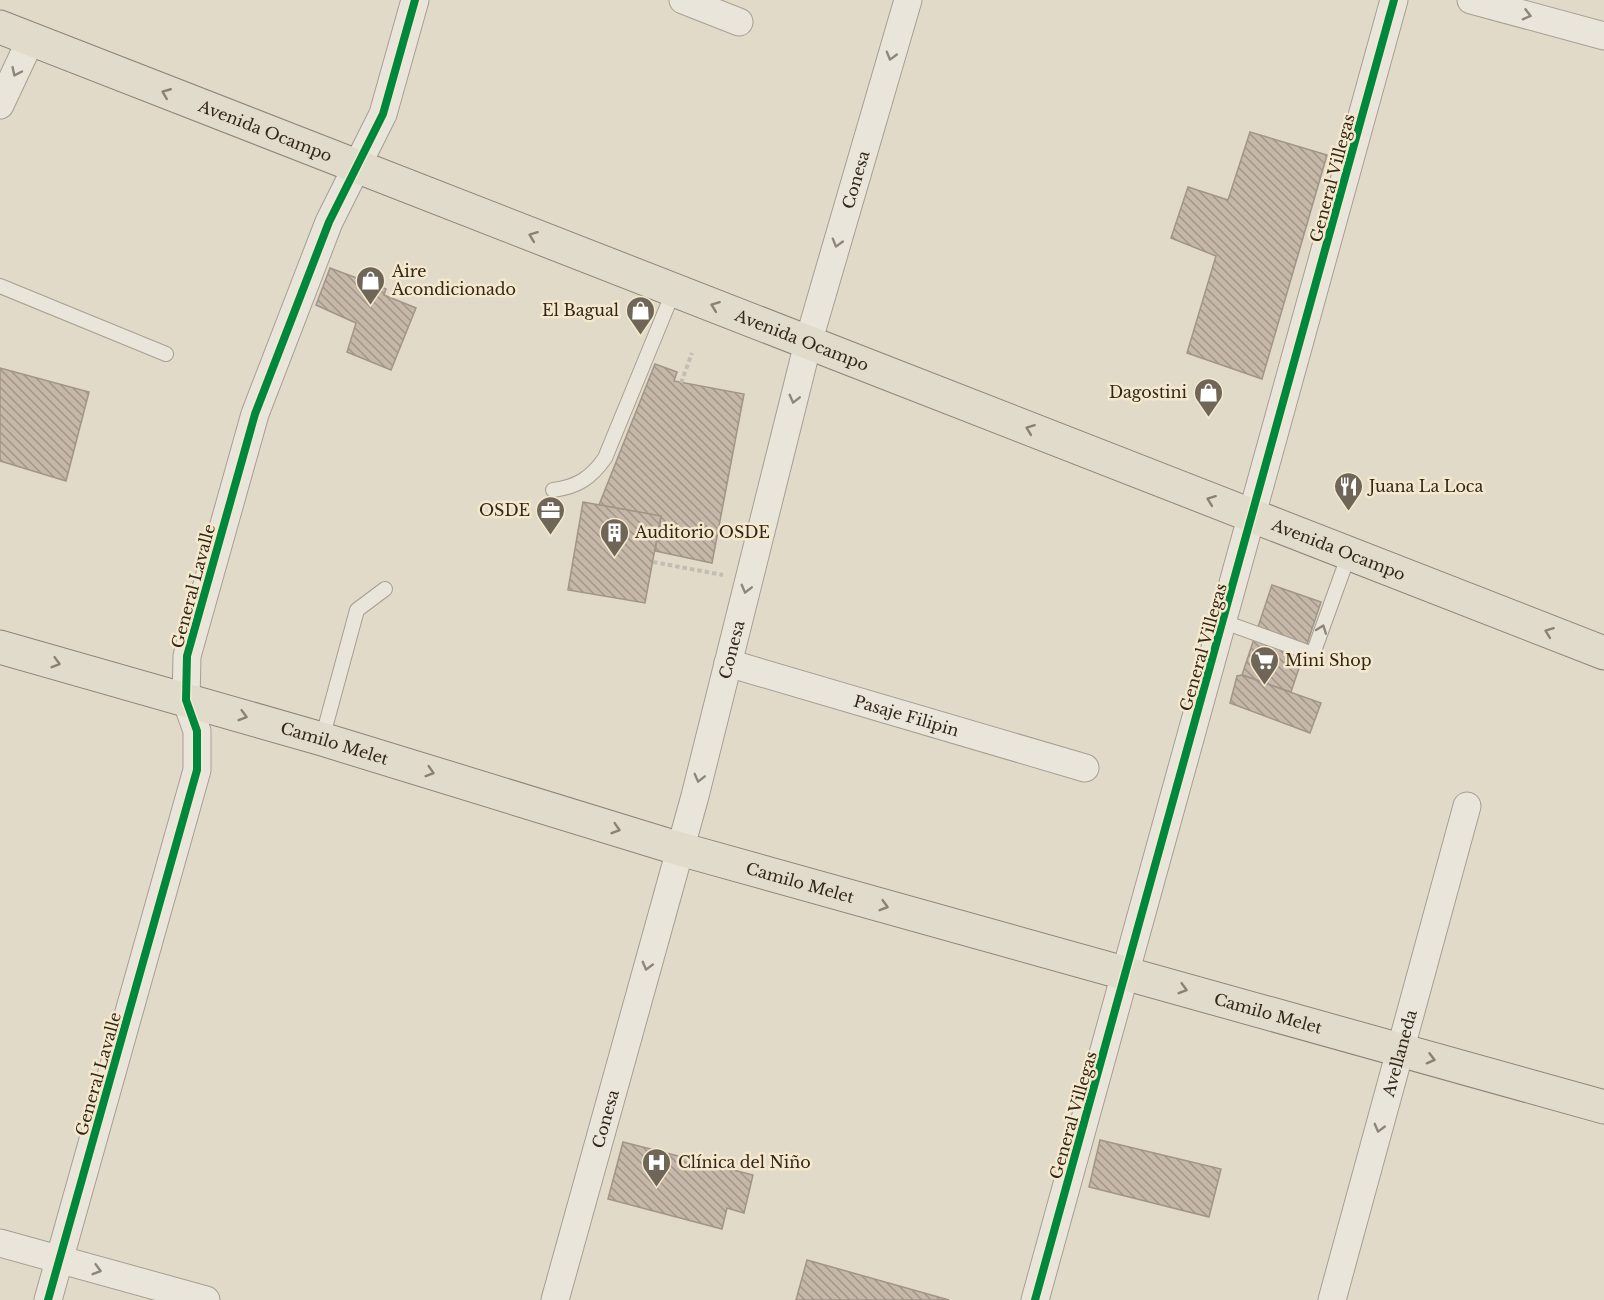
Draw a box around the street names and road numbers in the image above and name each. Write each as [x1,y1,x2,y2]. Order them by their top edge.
street label: Avenida Ocampo [195,95,335,166]
street label: General Villegas [1305,112,1359,244]
street label: Conesa [838,148,874,211]
street label: Avenida Ocampo [731,305,872,375]
street label: Avenida Ocampo [1268,514,1408,585]
street label: General Lavalle [167,522,219,650]
street label: General Villegas [1175,581,1231,713]
street label: Conesa [715,618,748,681]
street label: Pasaje Filipin [851,691,961,740]
street label: Camilo Melet [278,718,391,769]
street label: Camilo Melet [744,858,856,907]
street label: Camilo Melet [1212,989,1324,1038]
street label: Avellaneda [1378,1007,1421,1100]
street label: General Lavalle [71,1010,125,1138]
street label: General Villegas [1045,1049,1101,1181]
street label: Conesa [588,1087,623,1150]

